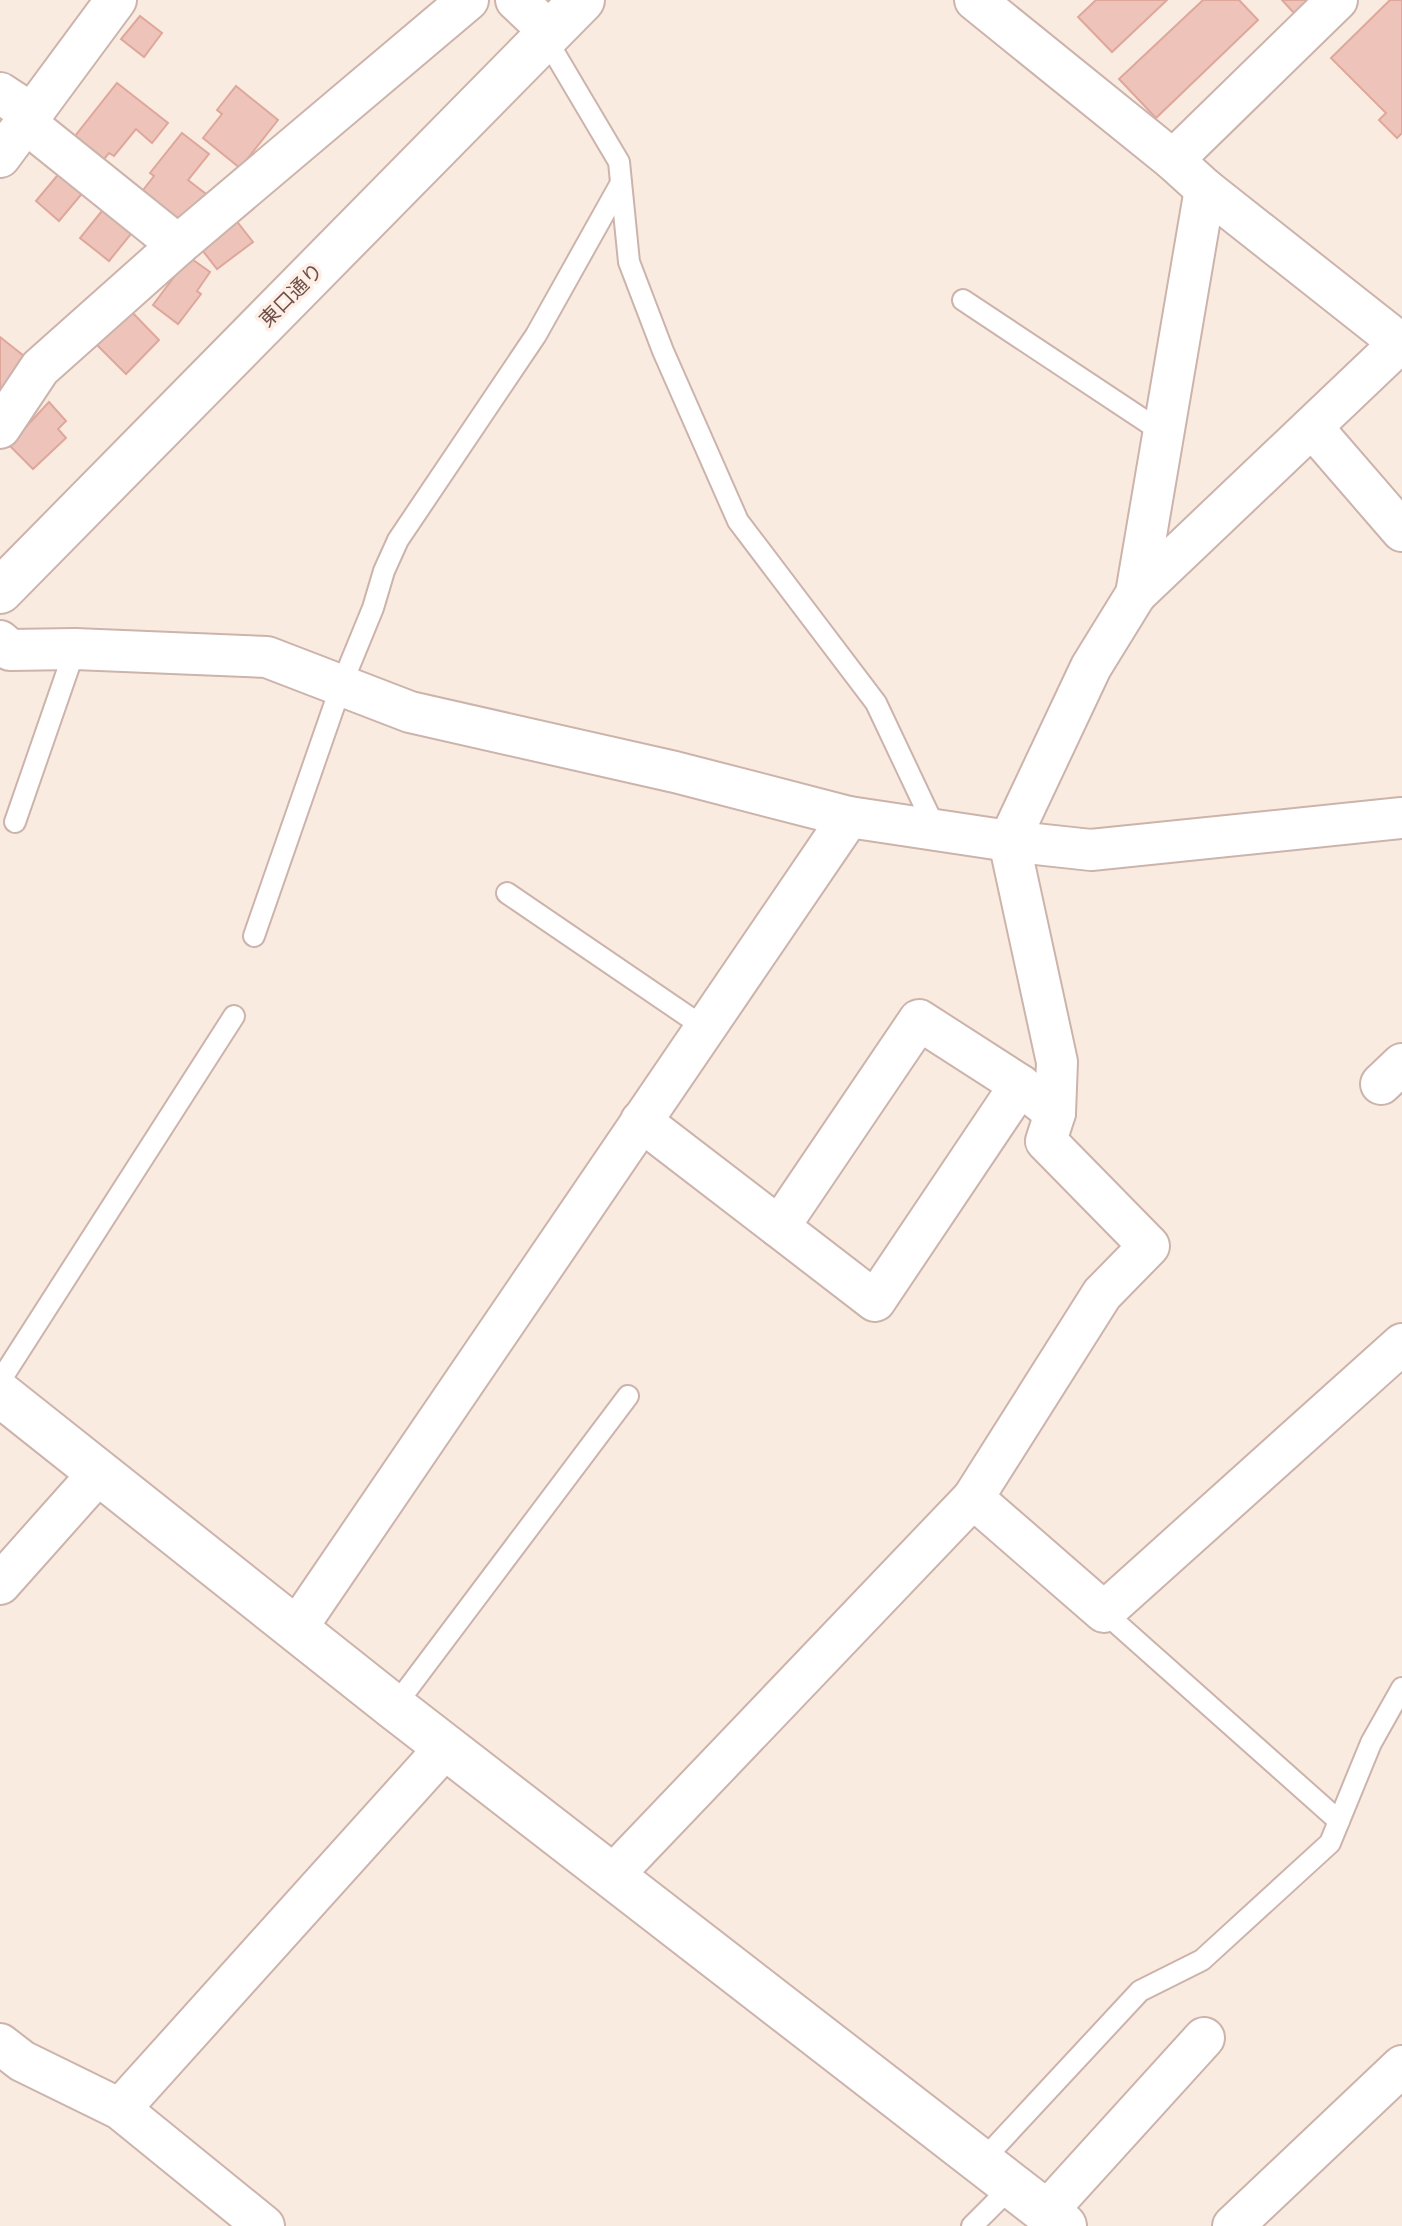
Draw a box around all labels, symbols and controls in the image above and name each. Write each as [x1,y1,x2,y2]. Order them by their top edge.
street label: 東口通り [254,258,327,331]

